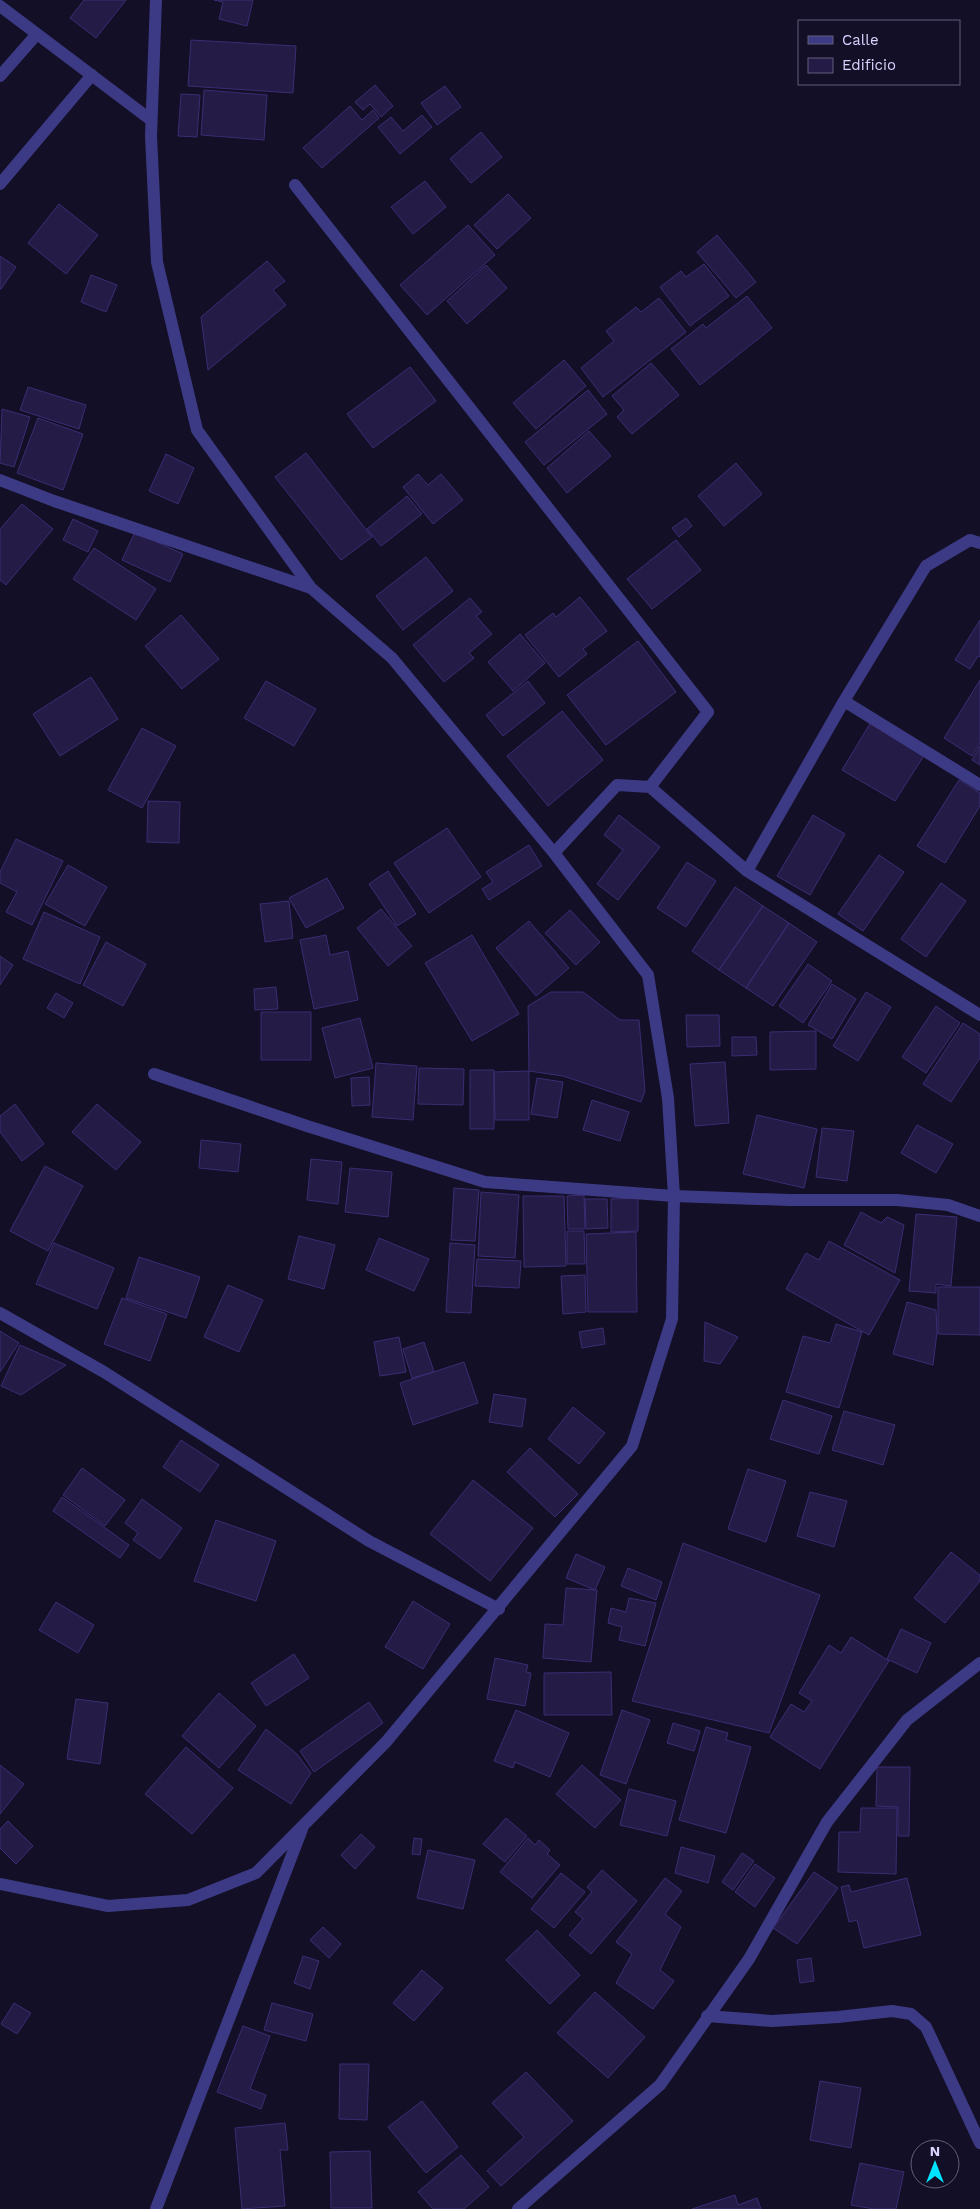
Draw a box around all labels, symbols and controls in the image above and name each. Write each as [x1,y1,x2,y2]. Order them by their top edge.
legend [798,20,960,85]
text: Calle [842,31,879,49]
text: Edificio [842,56,896,74]
north arrow [910,2139,960,2189]
text: N [930,2143,940,2159]

